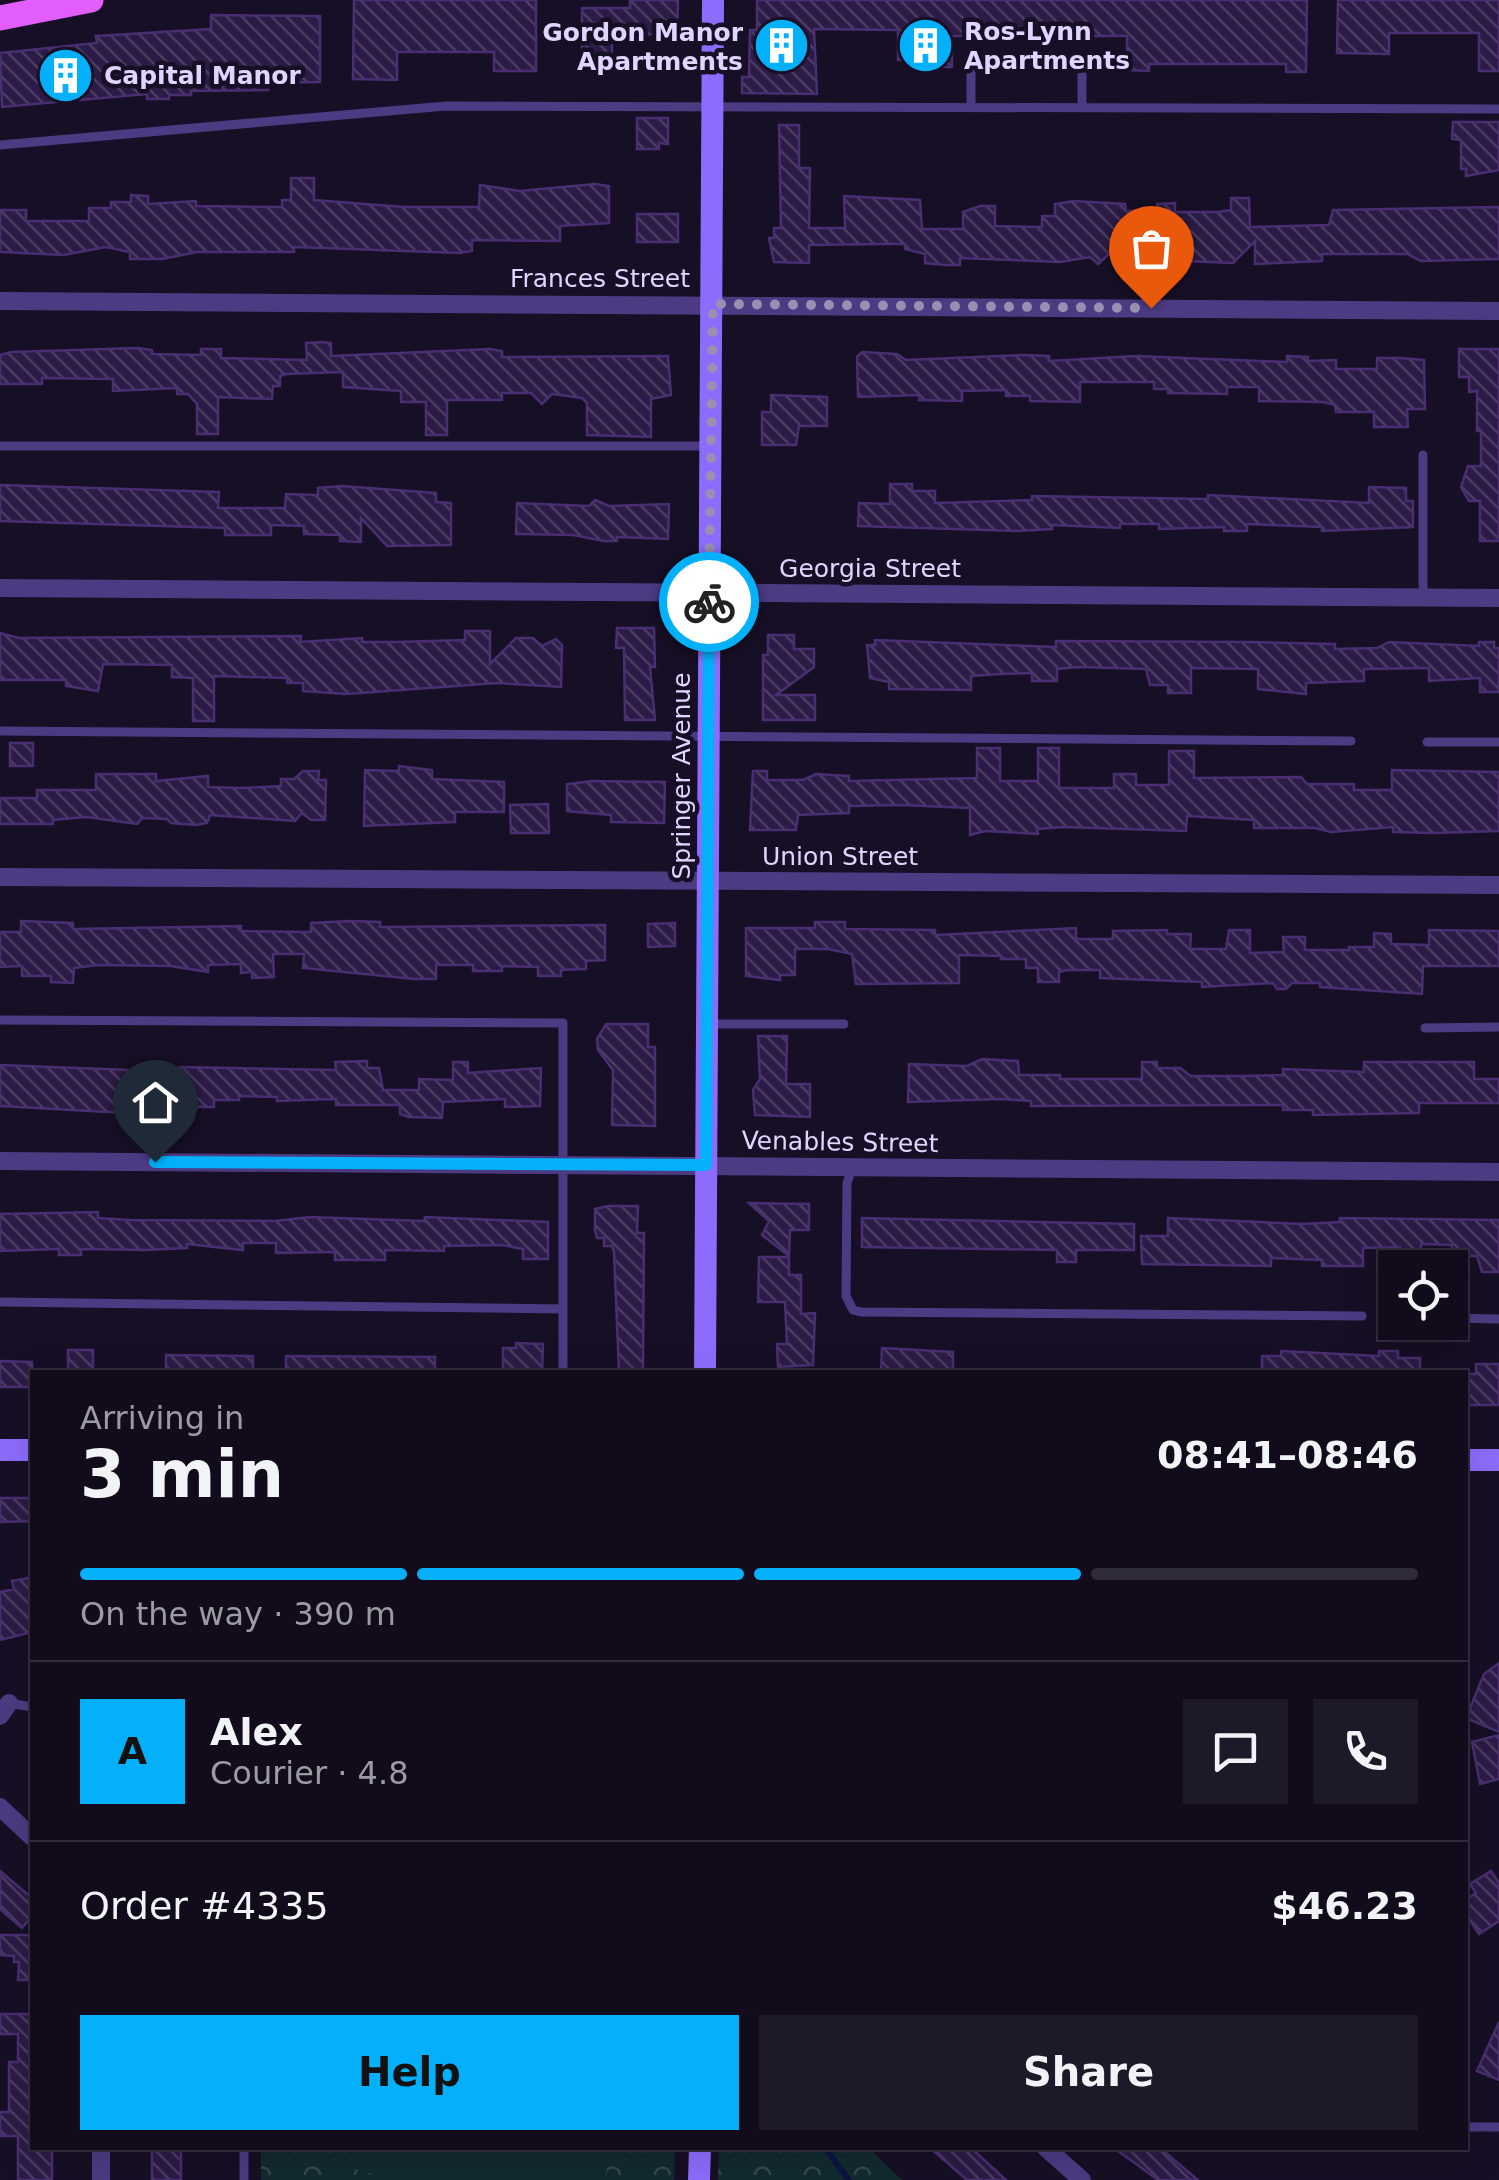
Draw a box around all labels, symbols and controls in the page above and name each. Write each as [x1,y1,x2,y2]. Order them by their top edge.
building icon: Ros-Lynn Apartments [895,15,955,75]
building icon: Gordon Manor Apartments [752,16,812,76]
place label: Ros-Lynn Apartments [964,17,1130,75]
place label: Gordon Manor Apartments [542,18,744,76]
building icon: Capital Manor [35,45,95,105]
place label: Capital Manor [104,61,301,90]
pin [1109,206,1194,309]
icon: bag [1124,221,1179,276]
street label: Frances Street [510,264,690,293]
courier [659,552,759,652]
street label: Georgia Street [779,554,961,583]
icon: bike [682,575,737,630]
street label: Springer Avenue [667,672,696,880]
street label: Union Street [762,842,918,871]
pin [113,1060,198,1163]
icon: home [128,1075,183,1130]
street label: Venables Street [741,1126,939,1158]
map controls [1378,1250,1468,1340]
button: locate [1378,1250,1468,1340]
text: Arriving in [80,1399,244,1437]
text: 08:41–08:46 [1157,1433,1418,1477]
text: 3 min [80,1437,284,1512]
text: On the way · 390 m [80,1595,396,1633]
button: chat [1183,1699,1288,1804]
button: phone [1313,1699,1418,1804]
text: Alex [210,1710,303,1754]
text: A [118,1729,147,1773]
text: Courier · 4.8 [210,1754,409,1792]
text: Order #4335 [80,1884,329,1928]
text: $46.23 [1271,1884,1418,1928]
button: Help [80,2015,739,2130]
button: Share [759,2015,1418,2130]

